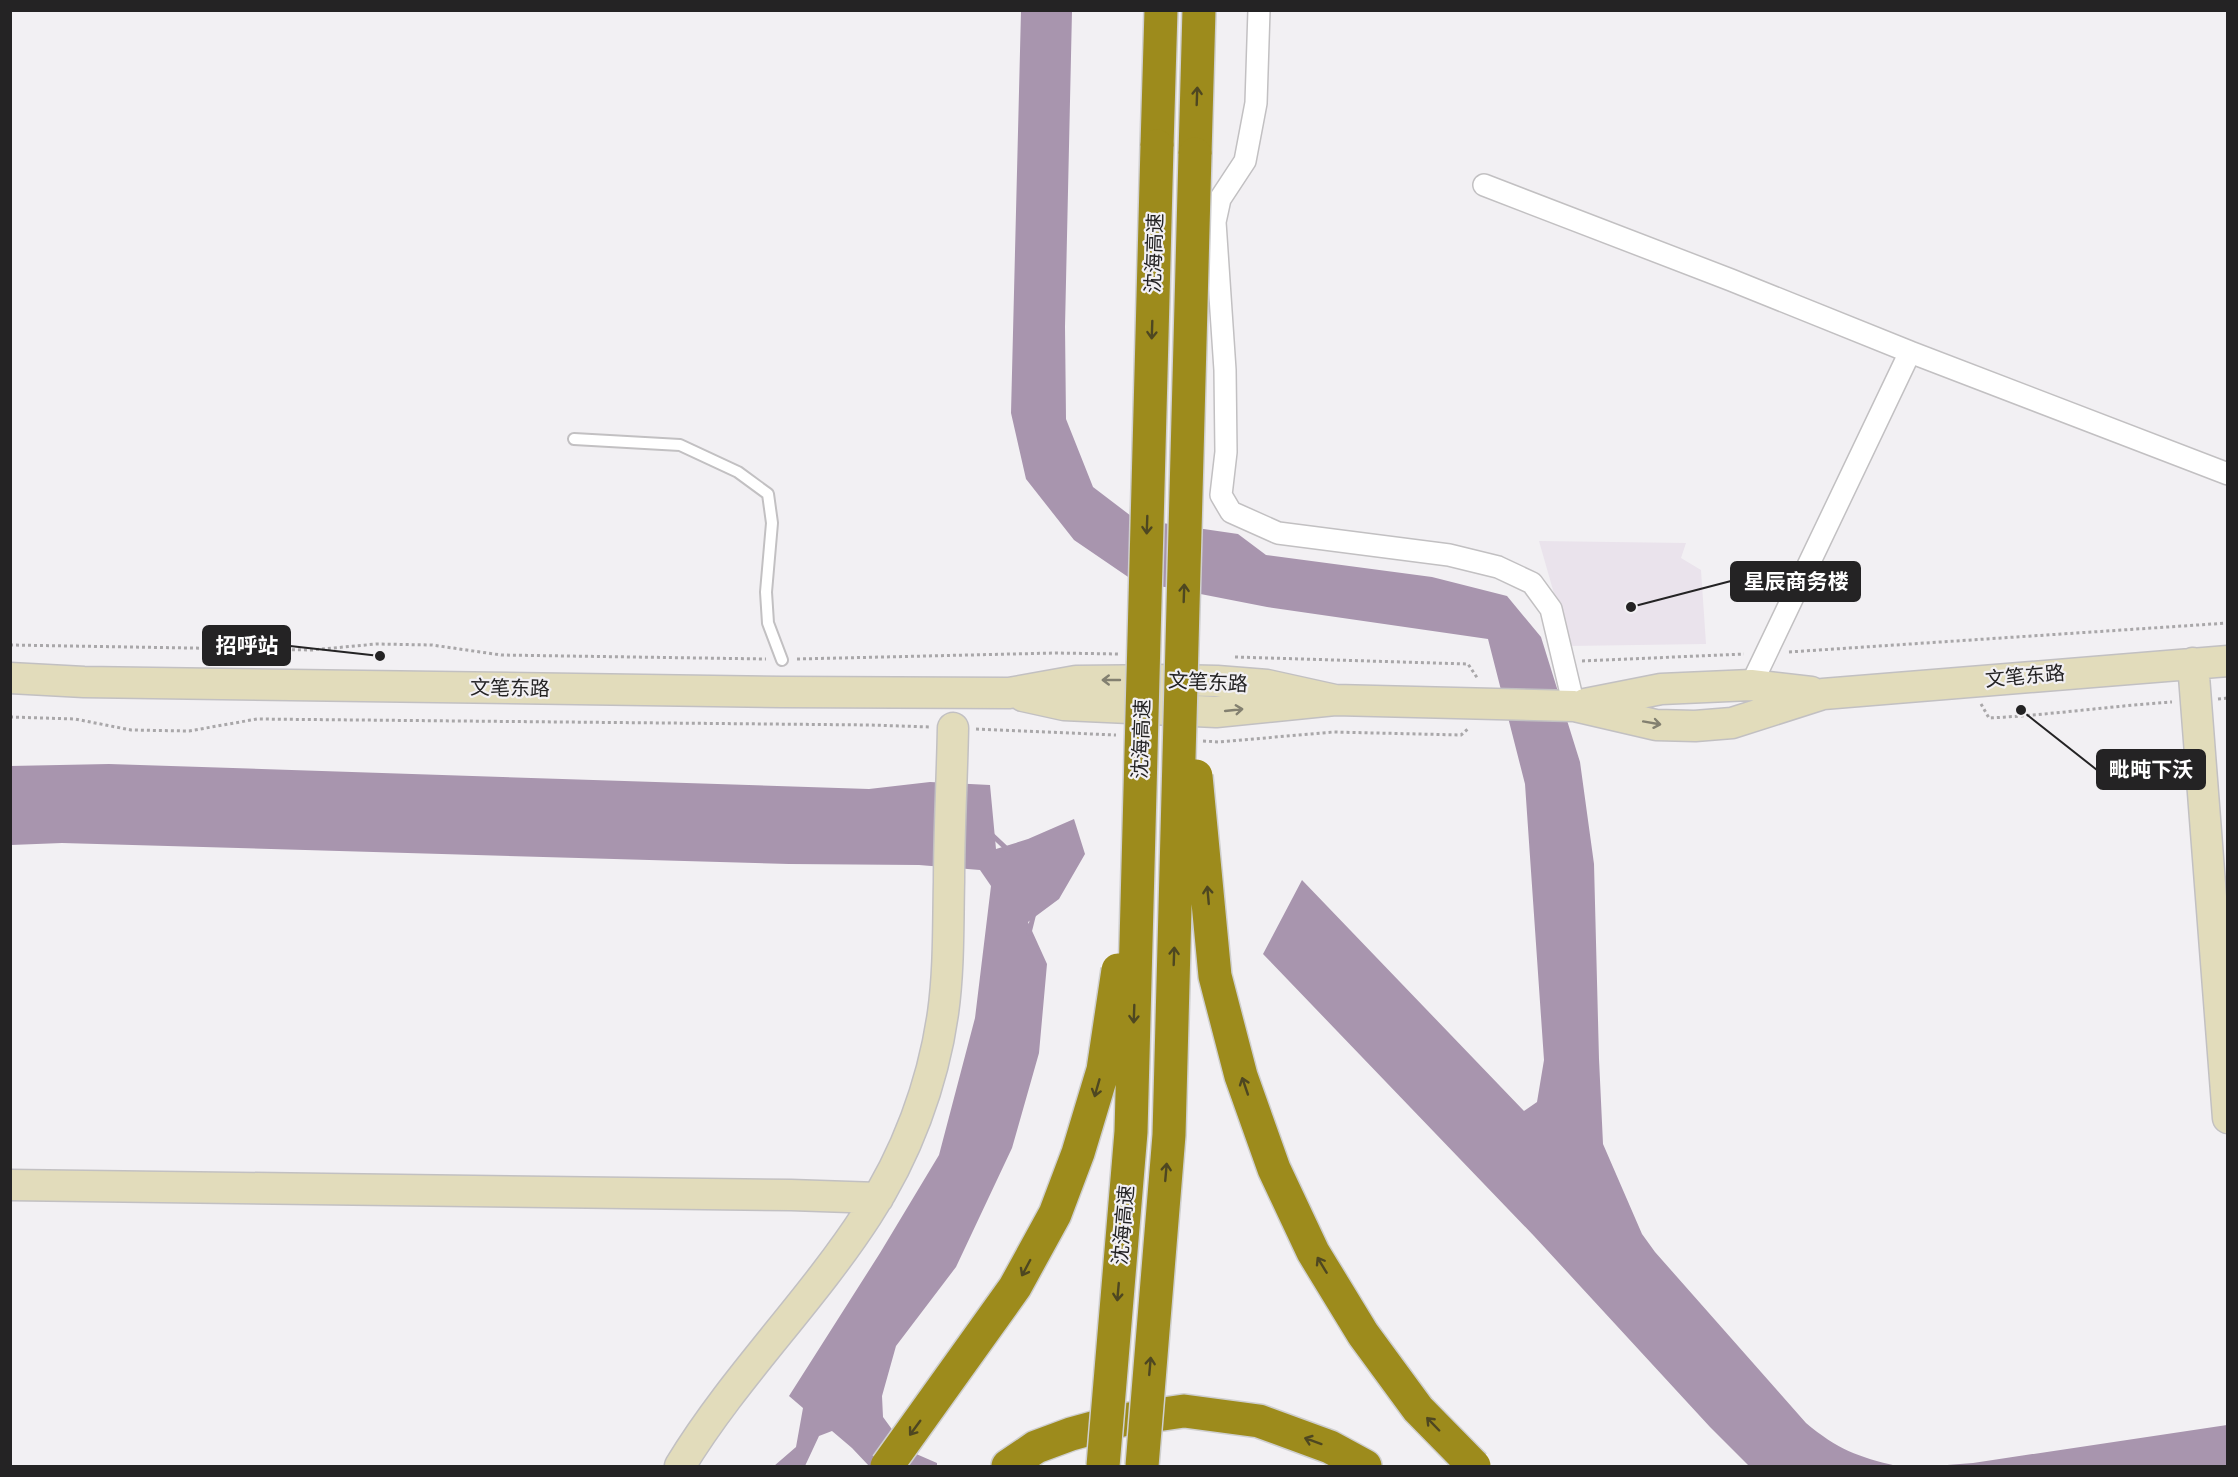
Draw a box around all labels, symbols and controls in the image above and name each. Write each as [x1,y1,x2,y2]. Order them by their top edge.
one-way arrow [1191,86,1202,106]
street label: 沈海高速 [1140,213,1168,293]
one-way arrow [1146,320,1158,340]
one-way arrow [1141,514,1153,534]
callout: 星辰商务楼 [1731,562,1860,601]
text: 星辰商务楼 [1744,568,1849,596]
one-way arrow [1178,584,1189,604]
callout: 招呼站 [203,626,290,665]
text: 招呼站 [216,632,279,660]
street label: 文笔东路 [1984,660,2066,692]
street label: 文笔东路 [1167,667,1249,697]
street label: 文笔东路 [470,674,550,702]
one-way arrow [1101,674,1121,686]
street label: 沈海高速 [1127,699,1155,779]
one-way arrow [1223,704,1243,715]
one-way arrow [1642,718,1661,729]
callout: 毗旽下沃 [2097,750,2205,789]
text: 毗旽下沃 [2109,756,2193,784]
one-way arrow [1202,886,1213,906]
one-way arrow [1168,947,1180,967]
one-way arrow [1128,1003,1140,1023]
one-way arrow [1238,1077,1249,1096]
one-way arrow [1091,1078,1102,1097]
one-way arrow [1161,1163,1172,1182]
street label: 沈海高速 [1107,1184,1139,1266]
one-way arrow [1315,1257,1327,1274]
one-way arrow [1019,1259,1031,1277]
one-way arrow [1112,1282,1123,1302]
one-way arrow [1145,1357,1156,1377]
one-way arrow [1426,1417,1441,1432]
one-way arrow [909,1420,921,1436]
one-way arrow [1304,1434,1323,1445]

